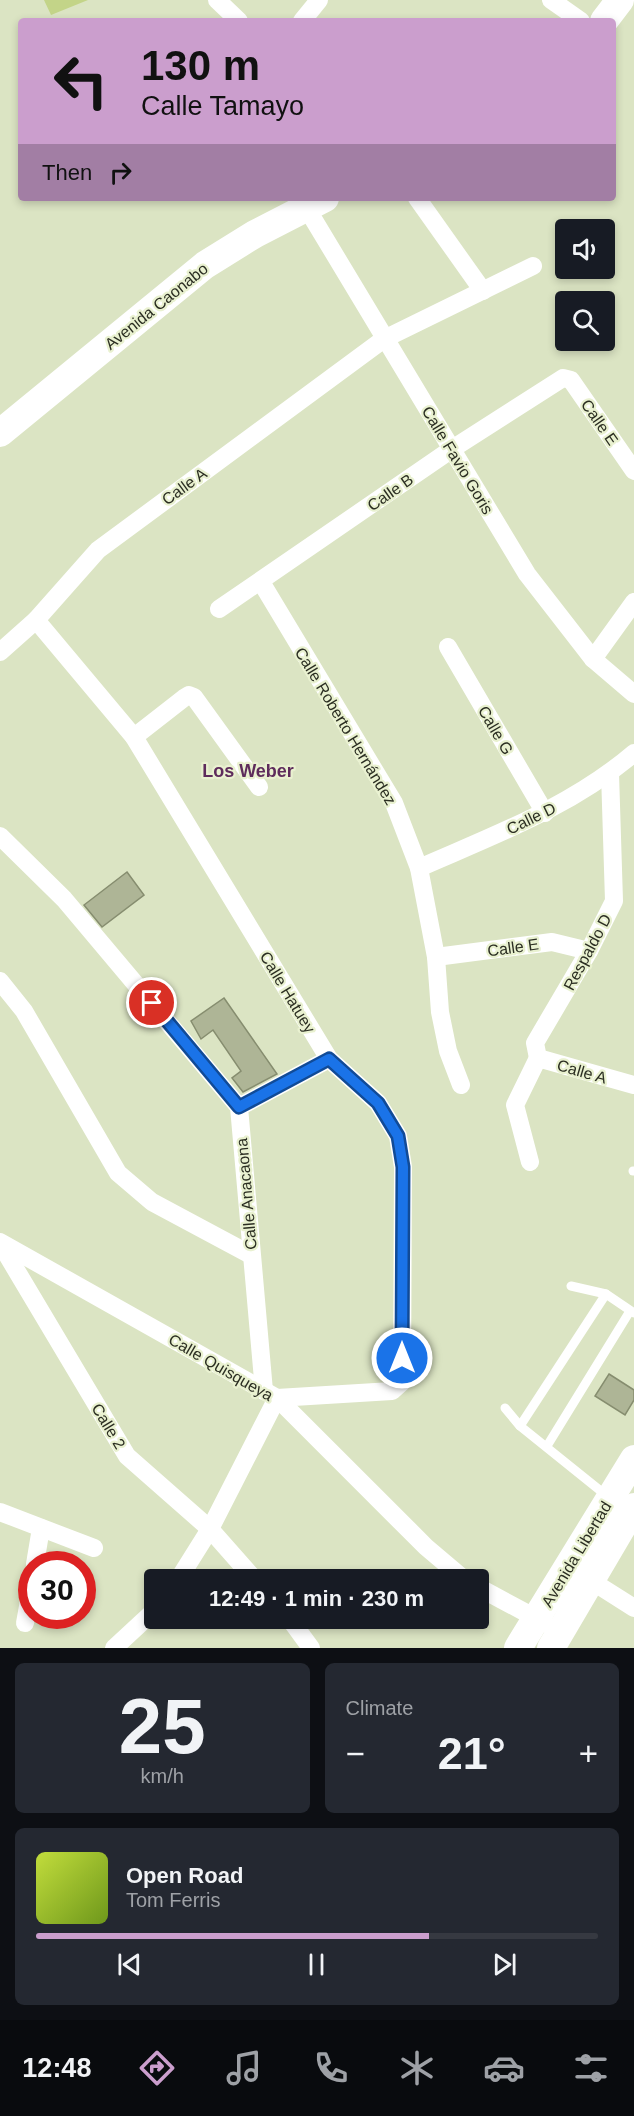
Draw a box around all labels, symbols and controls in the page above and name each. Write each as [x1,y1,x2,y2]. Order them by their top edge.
icon: left [42,42,120,120]
text: 130 m [141,42,260,89]
text: Calle Tamayo [141,91,304,121]
icon: right [104,156,137,189]
text: Then [42,160,92,185]
map controls [555,219,615,351]
button: sound [555,219,615,279]
street label: Avenida Caonabo [102,260,211,353]
button: search [555,291,615,351]
street label: Calle E [578,396,621,448]
street label: Calle Favio Goris [419,403,496,517]
street label: Calle A [159,464,210,508]
street label: Calle B [364,471,416,514]
street label: Calle Roberto Hernández [292,645,399,808]
street label: Calle G [475,703,516,758]
district label: Los Weber [202,761,294,781]
street label: Calle D [504,799,559,838]
street label: Respaldo D [560,911,615,993]
street label: Calle E [486,935,540,960]
street label: Calle Hatuey [257,949,318,1036]
pin [126,977,177,1028]
icon: arrive [135,986,168,1019]
street label: Calle A [555,1056,609,1087]
street label: Calle Anacaona [233,1137,260,1251]
position arrow [370,1326,434,1390]
street label: Calle Quisqueya [166,1331,276,1404]
street label: Calle 2 [88,1401,129,1452]
street label: Avenida Libertad [538,1499,615,1610]
speed limit sign: 30 [18,1551,96,1629]
text: 12:49 · 1 min · 230 m [209,1586,424,1611]
text: 25 [119,1682,206,1770]
text: Climate [346,1697,413,1719]
text: 21° [438,1728,506,1779]
text: − [346,1735,365,1772]
text: + [579,1735,598,1772]
text: km/h [141,1765,184,1787]
text: Open Road [126,1863,243,1888]
text: Tom Ferris [126,1889,220,1911]
icon: previous [113,1948,146,1981]
icon: pause [300,1948,333,1981]
icon: next [488,1948,521,1981]
icon: directions [136,2047,178,2089]
icon: music [223,2047,265,2089]
icon: phone [310,2047,352,2089]
icon: climate [396,2047,438,2089]
icon: car [483,2047,525,2089]
icon: filters [570,2047,612,2089]
text: 12:48 [22,2053,91,2083]

